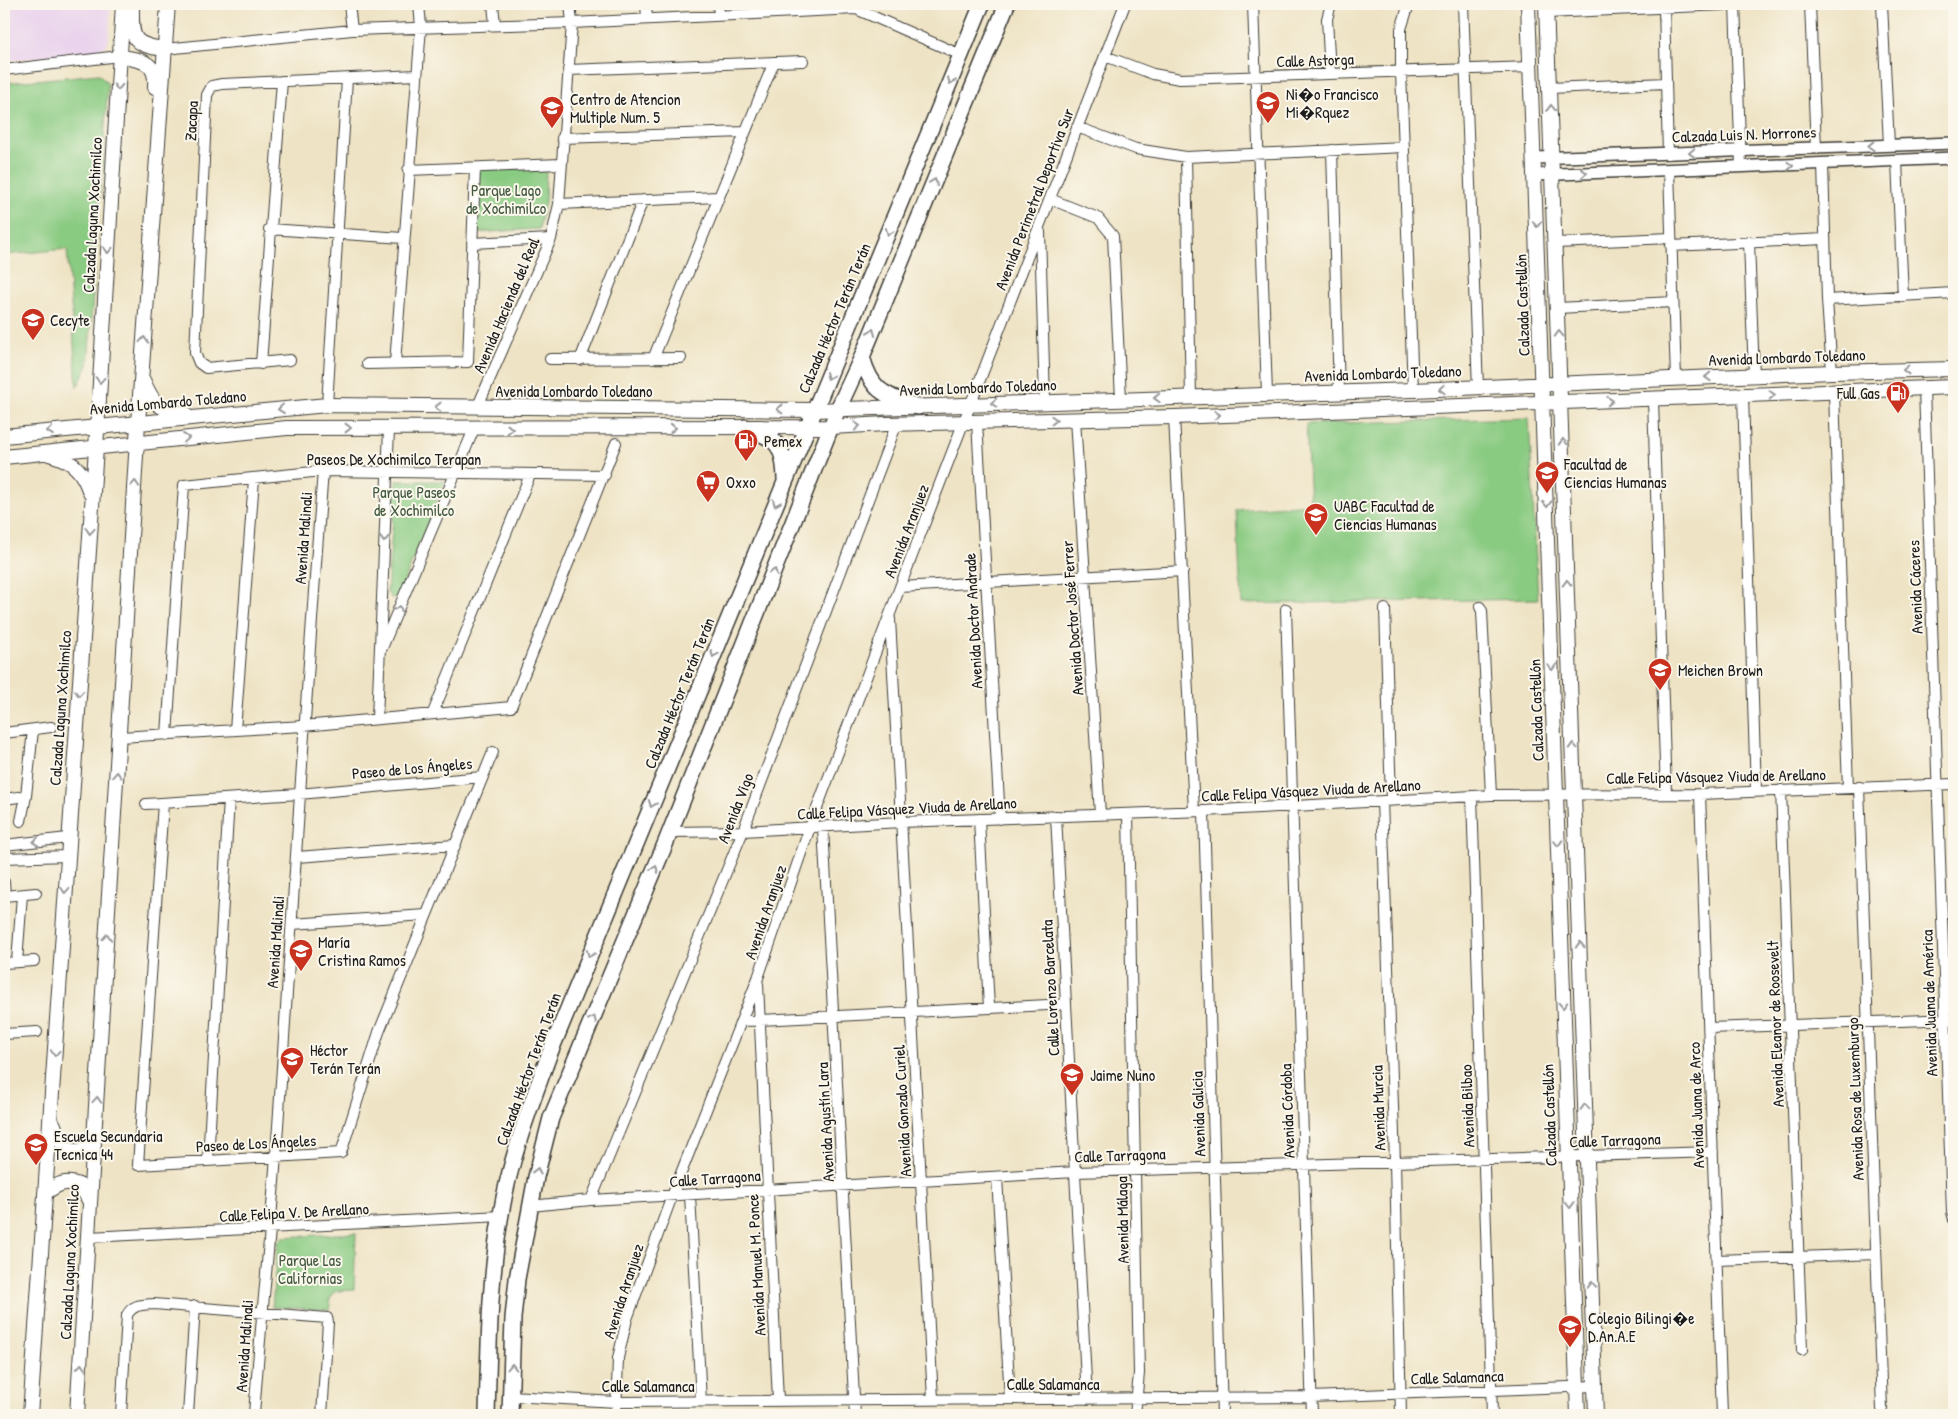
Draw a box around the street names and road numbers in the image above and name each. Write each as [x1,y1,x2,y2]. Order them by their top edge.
street label: Calle Astorga [1276,48,1354,72]
street label: Zacapa [179,100,203,142]
street label: Avenida Perimetral Deportiva Sur [989,105,1079,293]
street label: Calzada Luis N. Morrones [1671,120,1817,148]
street label: Calzada Laguna Xochimilco [77,136,107,293]
street label: Avenida Hacienda del Real [467,233,545,376]
street label: Calzada Héctor Terán Terán [792,240,876,396]
street label: Calzada Castellón [1509,254,1535,356]
street label: Avenida Lombardo Toledano [1708,343,1866,371]
street label: Avenida Lombardo Toledano [1304,359,1462,387]
street label: Avenida Lombardo Toledano [899,373,1057,401]
street label: Avenida Lombardo Toledano [495,380,653,402]
street label: Avenida Lombardo Toledano [89,384,248,420]
street label: Paseos De Xochimilco Terapan [307,448,481,470]
street label: Avenida Aranjuez [878,481,934,581]
street label: Avenida Malinali [289,491,317,585]
street label: Avenida Doctor José Ferrer [1056,540,1088,696]
street label: Avenida Cáceres [1902,540,1928,634]
street label: Avenida Doctor Andrade [958,552,988,689]
street label: Calzada Héctor Terán Terán [639,614,719,772]
street label: Calzada Laguna Xochimilco [44,629,76,786]
street label: Calzada Castellón [1523,659,1549,761]
street label: Paseo de Los Ángeles [351,752,473,784]
street label: Calle Felipa Vásquez Viuda de Arellano [1606,763,1827,789]
street label: Avenida Vigo [712,769,759,846]
street label: Calle Felipa Vásquez Viuda de Arellano [1201,773,1422,807]
street label: Calle Felipa Vásquez Viuda de Arellano [797,791,1018,825]
street label: Avenida Aranjuez [739,862,791,962]
street label: Avenida Malinali [261,895,289,989]
street label: Calle Lorenzo Barcelata [1035,919,1065,1057]
street label: Avenida Juana de América [1915,929,1943,1077]
street label: Avenida Eleanor de Roosevelt [1761,940,1789,1108]
street label: Calzada Héctor Terán Terán [490,990,566,1148]
street label: Avenida Rosa de Luxemburgo [1841,1017,1869,1181]
street label: Avenida Juana de Arco [1683,1041,1709,1168]
street label: Avenida Gonzalo Curiel [888,1044,916,1177]
street label: Avenida Agustín Lara [811,1062,839,1182]
street label: Avenida Córdoba [1274,1063,1300,1159]
street label: Avenida Bilbao [1455,1064,1479,1148]
street label: Calzada Castellón [1536,1064,1562,1166]
street label: Avenida Murcia [1366,1065,1390,1151]
street label: Avenida Galicia [1186,1071,1210,1157]
street label: Calle Tarragona [1569,1127,1661,1153]
street label: Paseo de Los Ángeles [195,1129,317,1157]
street label: Calle Tarragona [1074,1142,1166,1168]
street label: Calle Tarragona [669,1164,761,1192]
street label: Avenida Málaga [1110,1176,1134,1264]
street label: Calzada Laguna Xochimilco [54,1183,84,1340]
street label: Avenida Manuel M. Ponce [741,1193,771,1336]
street label: Calle Felipa V. De Arellano [219,1197,370,1227]
street label: Avenida Aranjuez [597,1241,649,1341]
street label: Avenida Malinali [230,1299,258,1393]
street label: Calle Salamanca [1410,1364,1504,1390]
street label: Calle Salamanca [1007,1373,1100,1395]
street label: Calle Salamanca [602,1375,695,1397]

